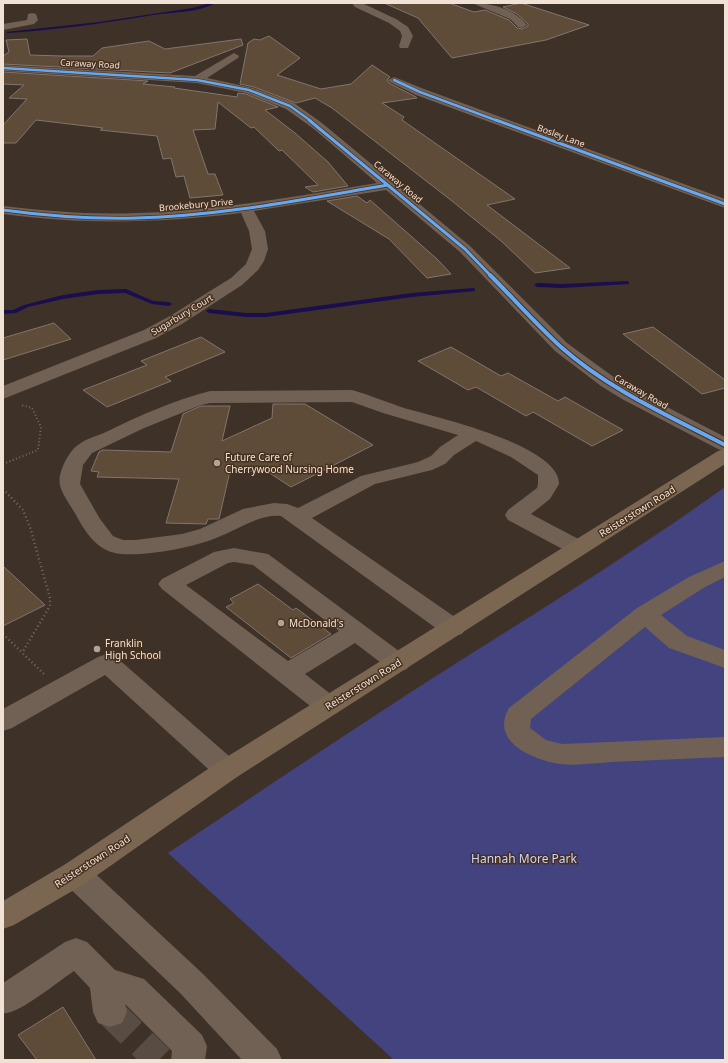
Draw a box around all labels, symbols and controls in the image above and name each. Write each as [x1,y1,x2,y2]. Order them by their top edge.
street label: Caraway Road [60,55,120,72]
street label: Bosley Lane [535,121,587,150]
street label: Caraway Road [371,157,425,206]
street label: Brookebury Drive [158,195,233,214]
street label: Sugarbury Court [148,291,216,338]
street label: Caraway Road [612,371,670,412]
place label: Future Care of Cherrywood Nursing Home [225,450,354,476]
marker: Future Care of Cherrywood Nursing Home [212,458,222,468]
street label: Reisterstown Road [596,482,678,540]
place label: McDonald's [289,616,344,630]
marker: McDonald's [276,618,286,628]
place label: Franklin High School [105,636,161,662]
marker: Franklin High School [92,644,102,654]
street label: Reisterstown Road [322,655,404,713]
street label: Reisterstown Road [51,831,133,891]
park label: Hannah More Park [471,850,577,867]

